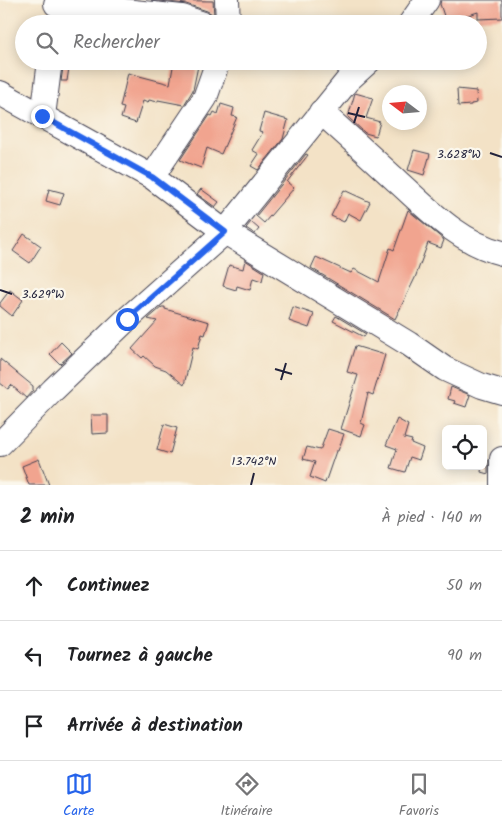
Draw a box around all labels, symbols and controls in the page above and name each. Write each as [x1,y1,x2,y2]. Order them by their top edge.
search box [15,15,487,70]
text: Rechercher [73,28,160,58]
icon: search [33,29,61,57]
north arrow [382,85,427,130]
route end [31,105,54,128]
text: 3.628°W [437,145,481,164]
text: 3.629°W [22,285,64,304]
route start [116,308,139,331]
map controls [442,425,487,470]
button: locate [442,425,487,470]
text: 13.742°N [232,452,276,471]
text: 2 min [20,501,75,534]
text: À pied · 140 m [382,505,482,530]
text: Continuez [67,571,150,601]
icon: ahead [20,572,48,600]
text: 50 m [446,573,482,598]
text: Tournez à gauche [67,641,213,671]
icon: left [20,642,48,670]
text: 90 m [447,643,482,668]
text: Arrivée à destination [67,711,243,741]
icon: arrive [20,712,48,740]
tab: Carte [63,770,94,822]
tab: Itinéraire [221,770,273,822]
tab: Favoris [399,770,439,822]

